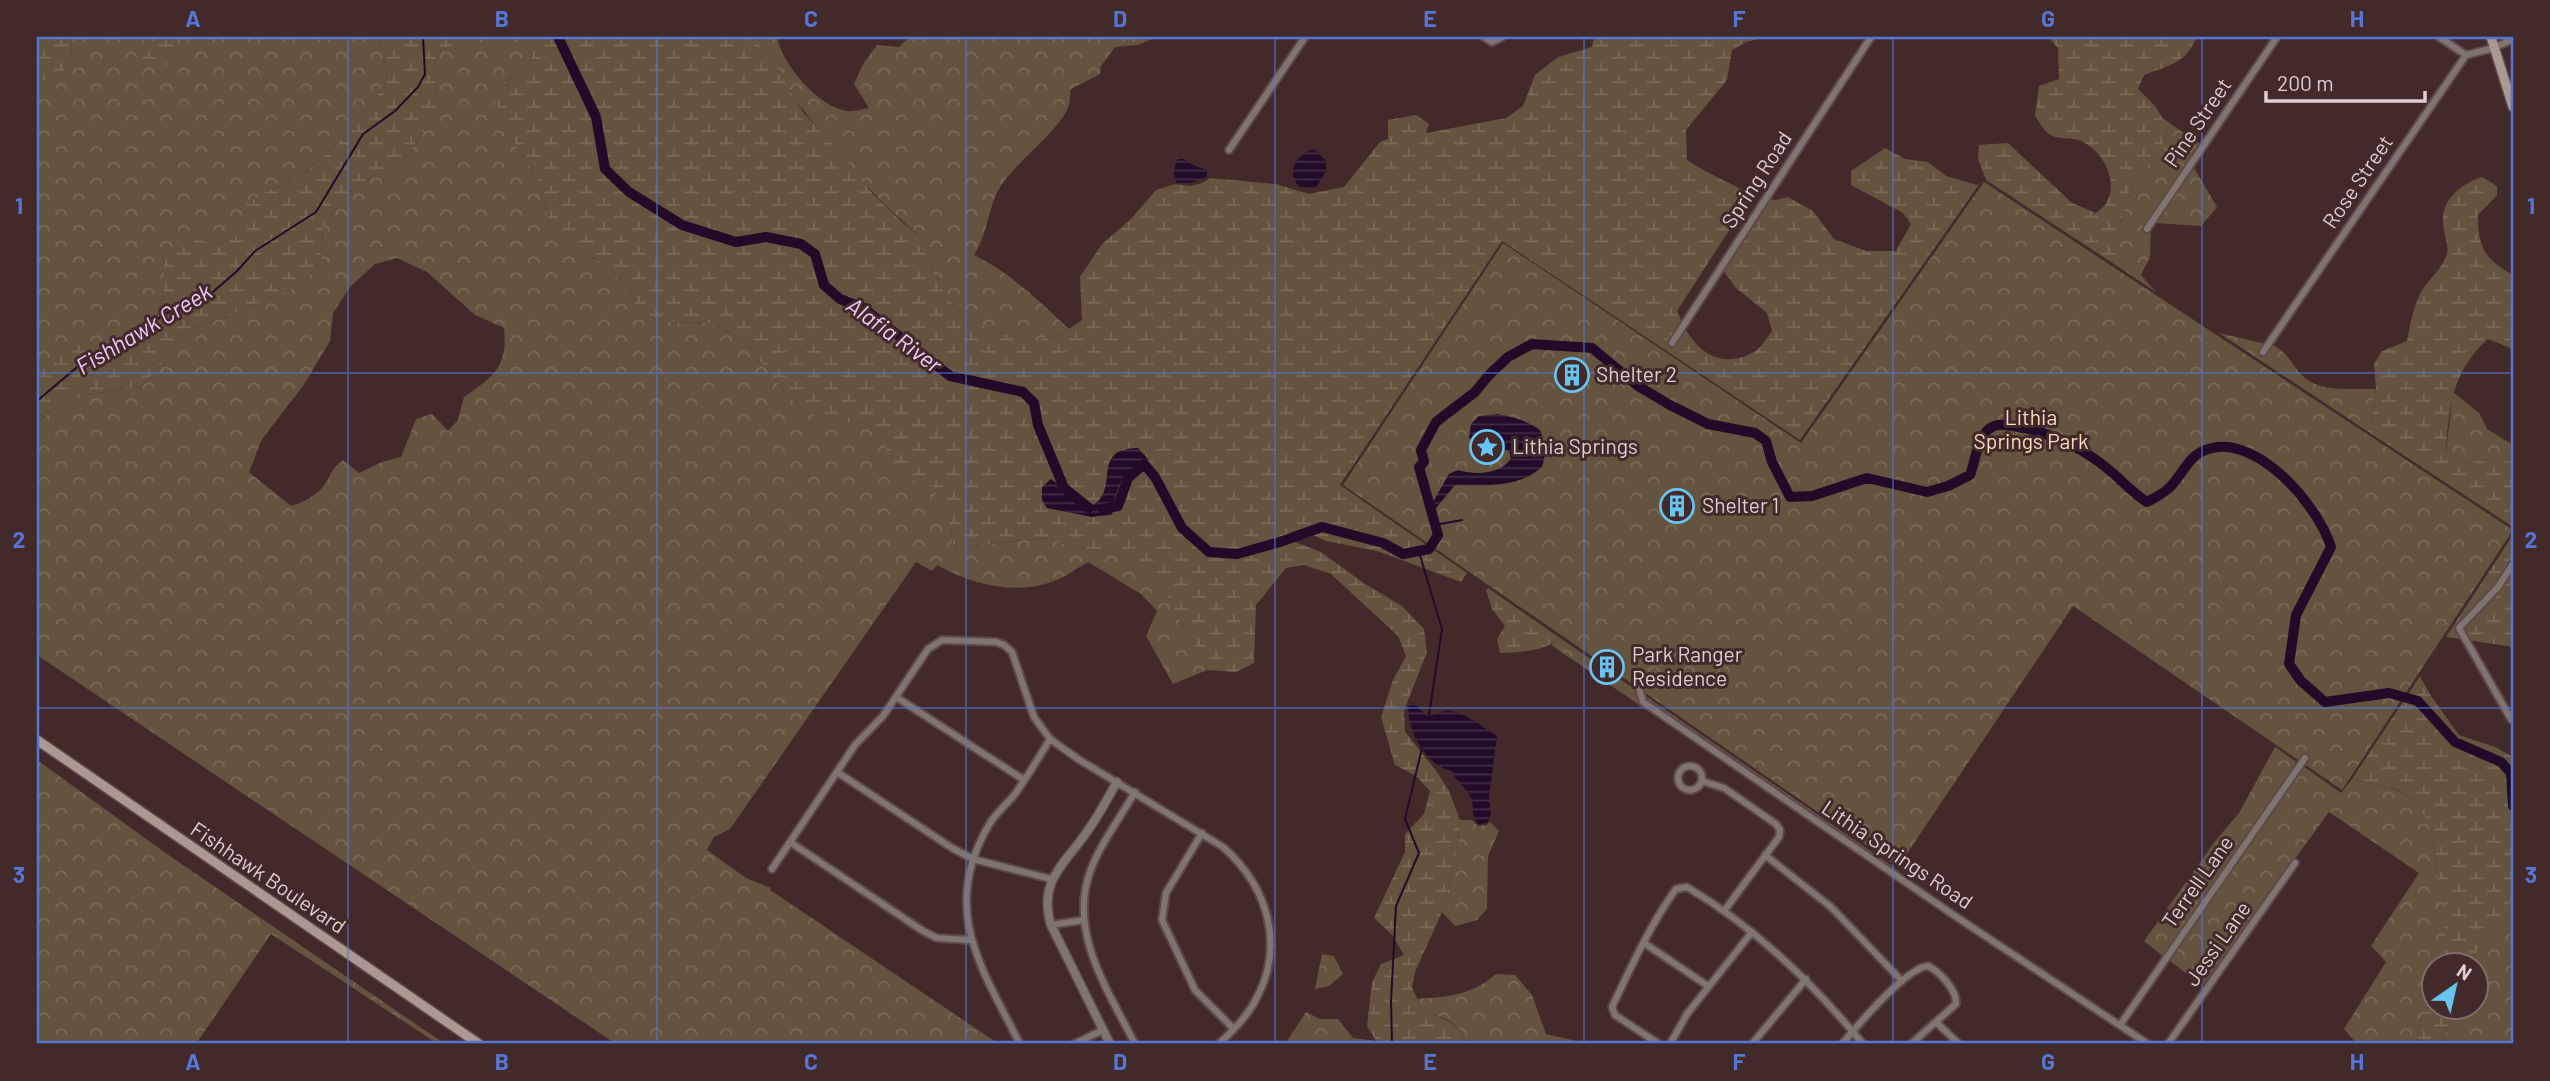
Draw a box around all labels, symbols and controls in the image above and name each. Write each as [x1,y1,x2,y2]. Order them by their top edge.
text: A [185,4,201,32]
text: B [495,4,509,32]
text: C [804,4,818,32]
text: D [1113,4,1127,32]
text: E [1423,4,1437,32]
text: F [1733,4,1746,32]
text: G [2041,4,2055,32]
text: H [2350,4,2364,32]
scale bar [2266,60,2426,104]
text: 200 m [2277,70,2334,95]
street label: Pine Street [2158,73,2236,171]
street label: Spring Road [1715,126,1796,232]
street label: Rose Street [2316,130,2397,233]
text: 1 [15,191,23,219]
text: 1 [2527,191,2535,219]
water label: Fishhawk Creek [70,277,217,380]
water label: Alafia River [842,290,948,379]
building icon: Shelter 2 [1553,356,1591,394]
place label: Shelter 2 [1596,361,1677,386]
park label: Lithia Springs Park [1974,404,2088,453]
place icon: Lithia Springs [1468,428,1506,466]
place label: Lithia Springs [1512,433,1638,458]
building icon: Shelter 1 [1658,487,1696,525]
place label: Shelter 1 [1702,492,1779,517]
text: 2 [13,525,25,553]
text: 2 [2525,525,2537,553]
place label: Park Ranger Residence [1632,641,1743,690]
building icon: Park Ranger Residence [1588,648,1626,686]
street label: Lithia Springs Road [1818,794,1978,913]
street label: Fishhawk Boulevard [187,816,351,938]
street label: Terrell Lane [2156,830,2238,932]
text: 3 [13,860,25,888]
text: 3 [2525,860,2537,888]
street label: Jessi Lane [2179,896,2255,990]
north arrow [2420,951,2490,1021]
text: N [2453,958,2476,985]
text: A [185,1047,201,1075]
text: B [495,1047,509,1075]
text: C [804,1047,818,1075]
text: D [1113,1047,1127,1075]
text: E [1423,1047,1437,1075]
text: F [1733,1047,1746,1075]
text: G [2041,1047,2055,1075]
text: H [2350,1047,2364,1075]

